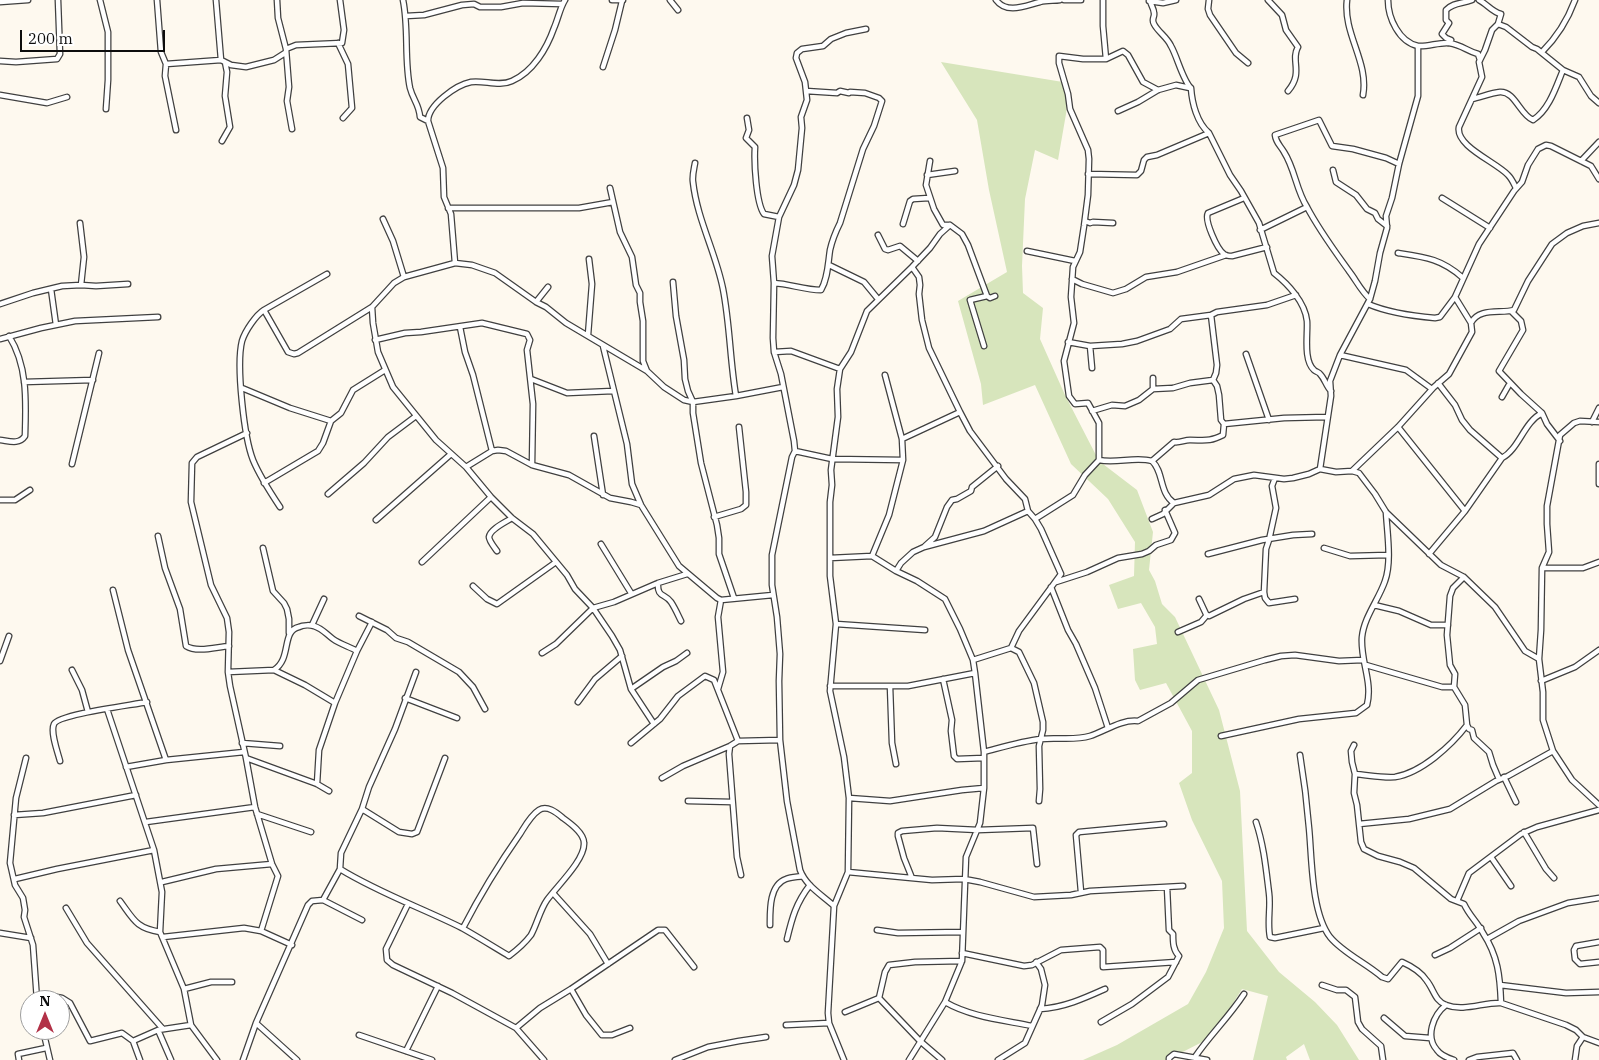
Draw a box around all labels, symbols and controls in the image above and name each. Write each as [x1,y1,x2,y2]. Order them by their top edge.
scale bar [22,20,168,52]
text: 200 m [28,29,73,48]
north arrow [20,990,70,1040]
text: N [39,992,51,1010]

